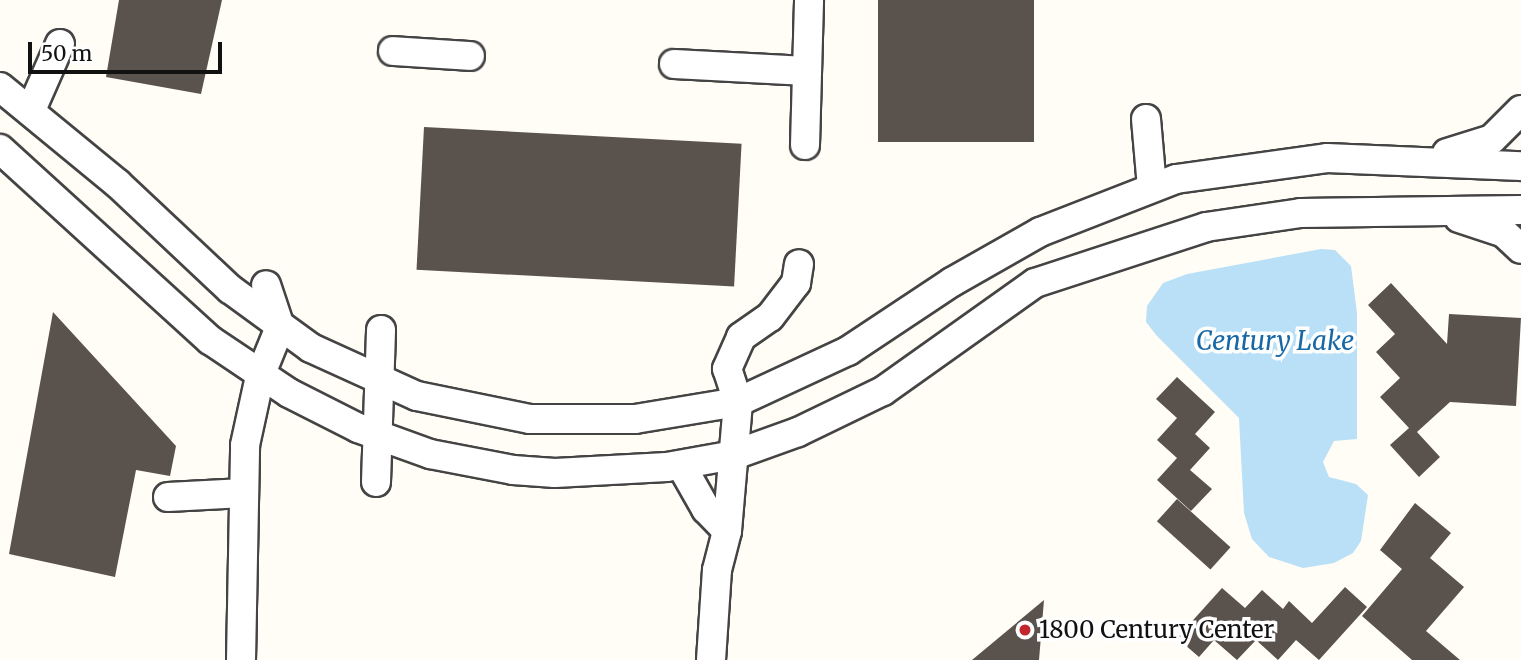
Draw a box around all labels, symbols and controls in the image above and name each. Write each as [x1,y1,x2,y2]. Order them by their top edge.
scale bar [32,28,226,72]
text: 50 m [41,40,92,67]
water label: Century Lake [1196,325,1354,357]
place label: 1800 Century Center [1039,616,1274,644]
marker: 1800 Century Center [1017,622,1033,638]

